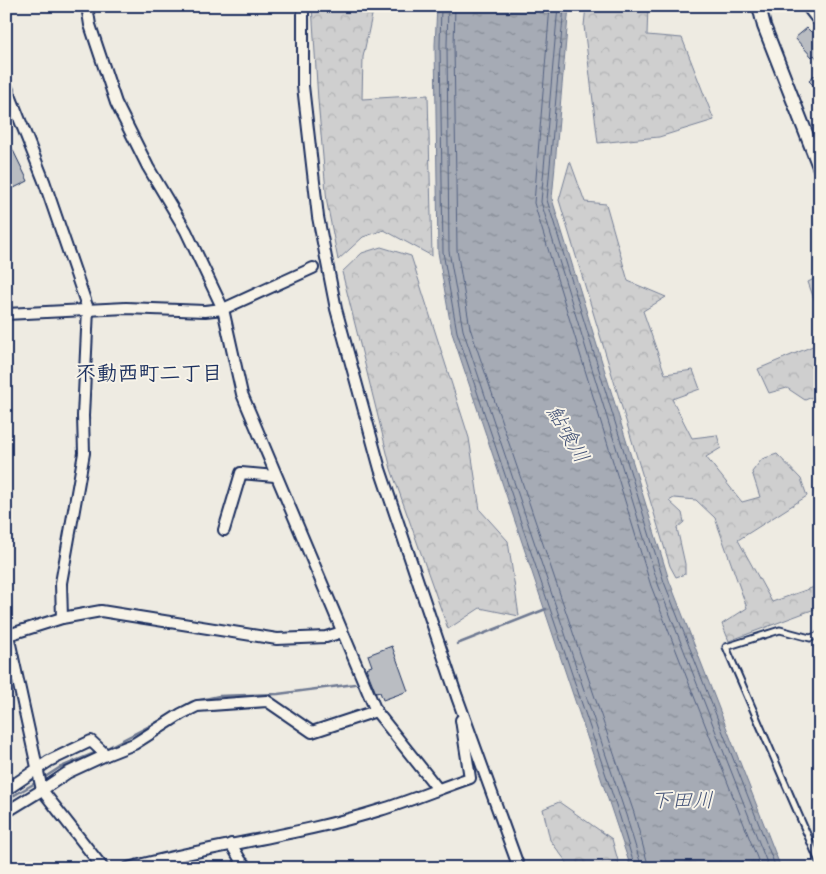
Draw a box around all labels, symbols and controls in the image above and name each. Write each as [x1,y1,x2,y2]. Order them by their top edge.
district label: 不動西町二丁目 [76,360,223,386]
water label: 鮎喰川 [541,400,595,468]
water label: 下田川 [651,787,714,813]

